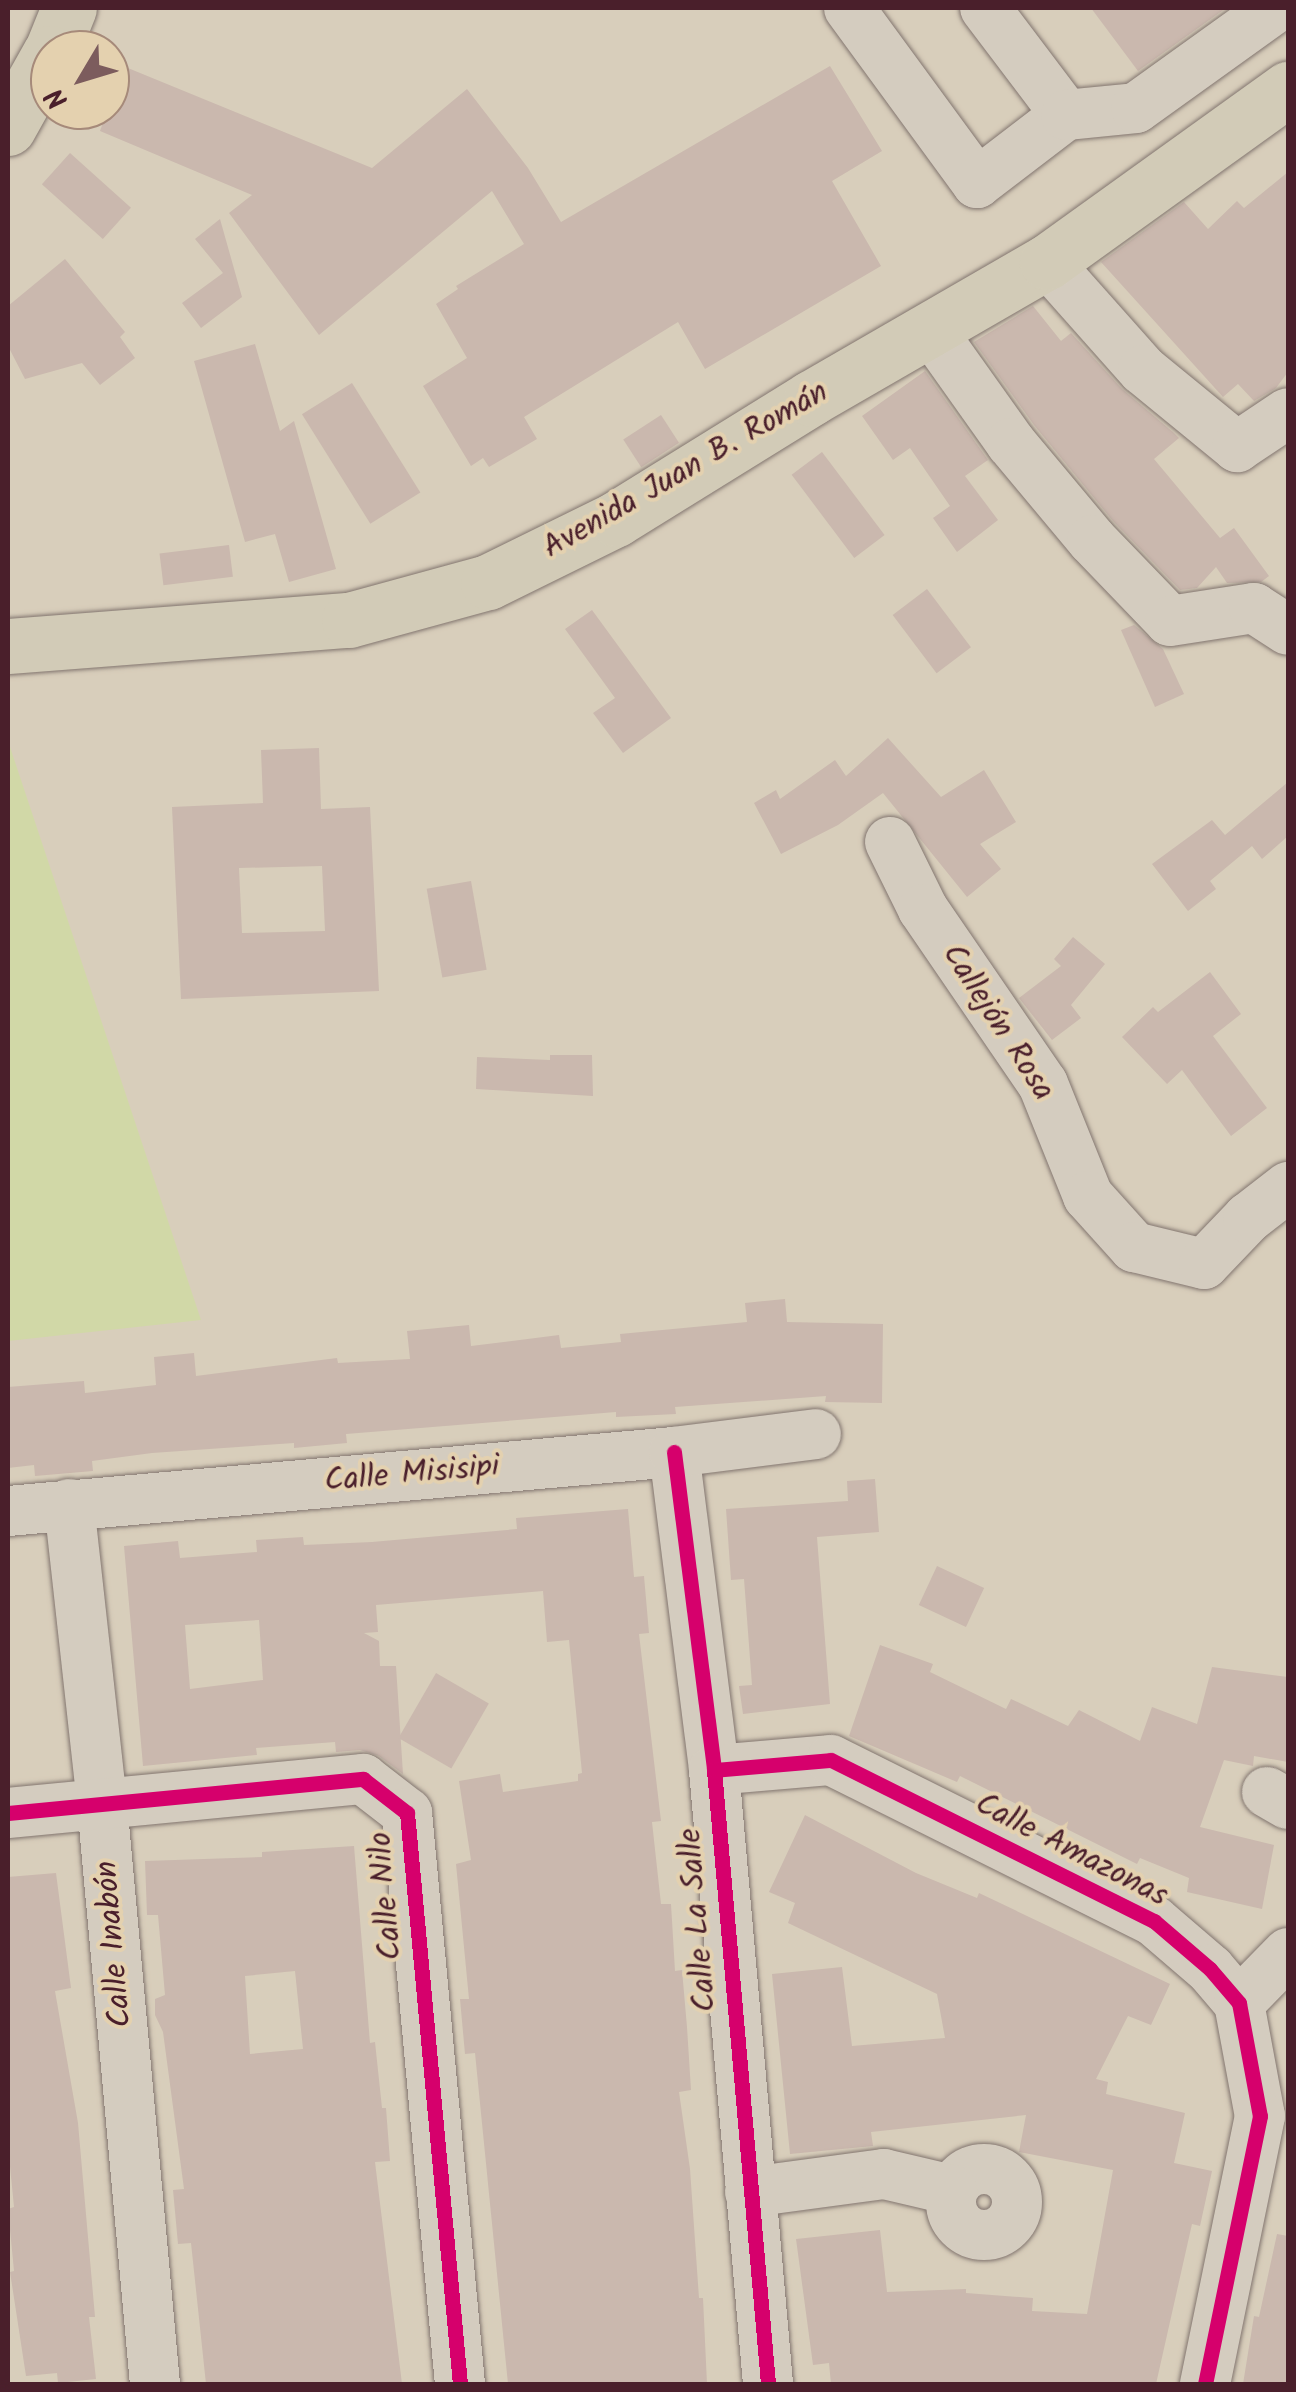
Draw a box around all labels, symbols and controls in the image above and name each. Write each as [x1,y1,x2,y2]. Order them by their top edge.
north arrow [30,30,130,130]
text: N [34,77,81,118]
street label: Avenida Juan B. Román [537,374,835,568]
street label: Callejón Rosa [932,938,1062,1108]
street label: Calle Misisipi [323,1448,501,1502]
street label: Calle Amazonas [968,1786,1174,1916]
street label: Calle La Salle [672,1826,726,2014]
street label: Calle Nilo [362,1830,412,1962]
street label: Calle Inabón [89,1859,141,2029]

